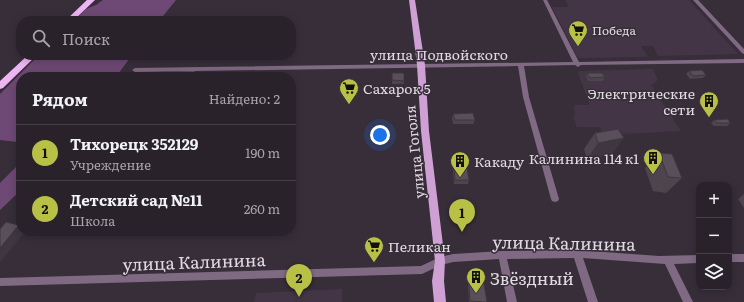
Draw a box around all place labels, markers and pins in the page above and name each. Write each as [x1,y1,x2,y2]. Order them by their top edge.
supermarket icon: Победа [567,19,589,47]
place label: Победа [592,21,636,39]
supermarket icon: Сахарок 5 [338,77,360,105]
place label: Сахарок 5 [363,78,431,98]
place label: Электрические сети [587,83,695,119]
building icon: Электрические сети [698,90,720,118]
building icon: Калинина 114 к1 [642,147,664,175]
place label: Калинина 114 к1 [529,148,639,168]
building icon: Какаду [449,150,471,178]
place label: Какаду [474,151,525,171]
pin: 1 [449,199,475,232]
supermarket icon: Пеликан [363,235,385,263]
place label: Пеликан [388,236,451,256]
pin: 2 [286,264,312,297]
place label: Звёздный [490,265,574,290]
building icon: Звёздный [465,266,487,294]

